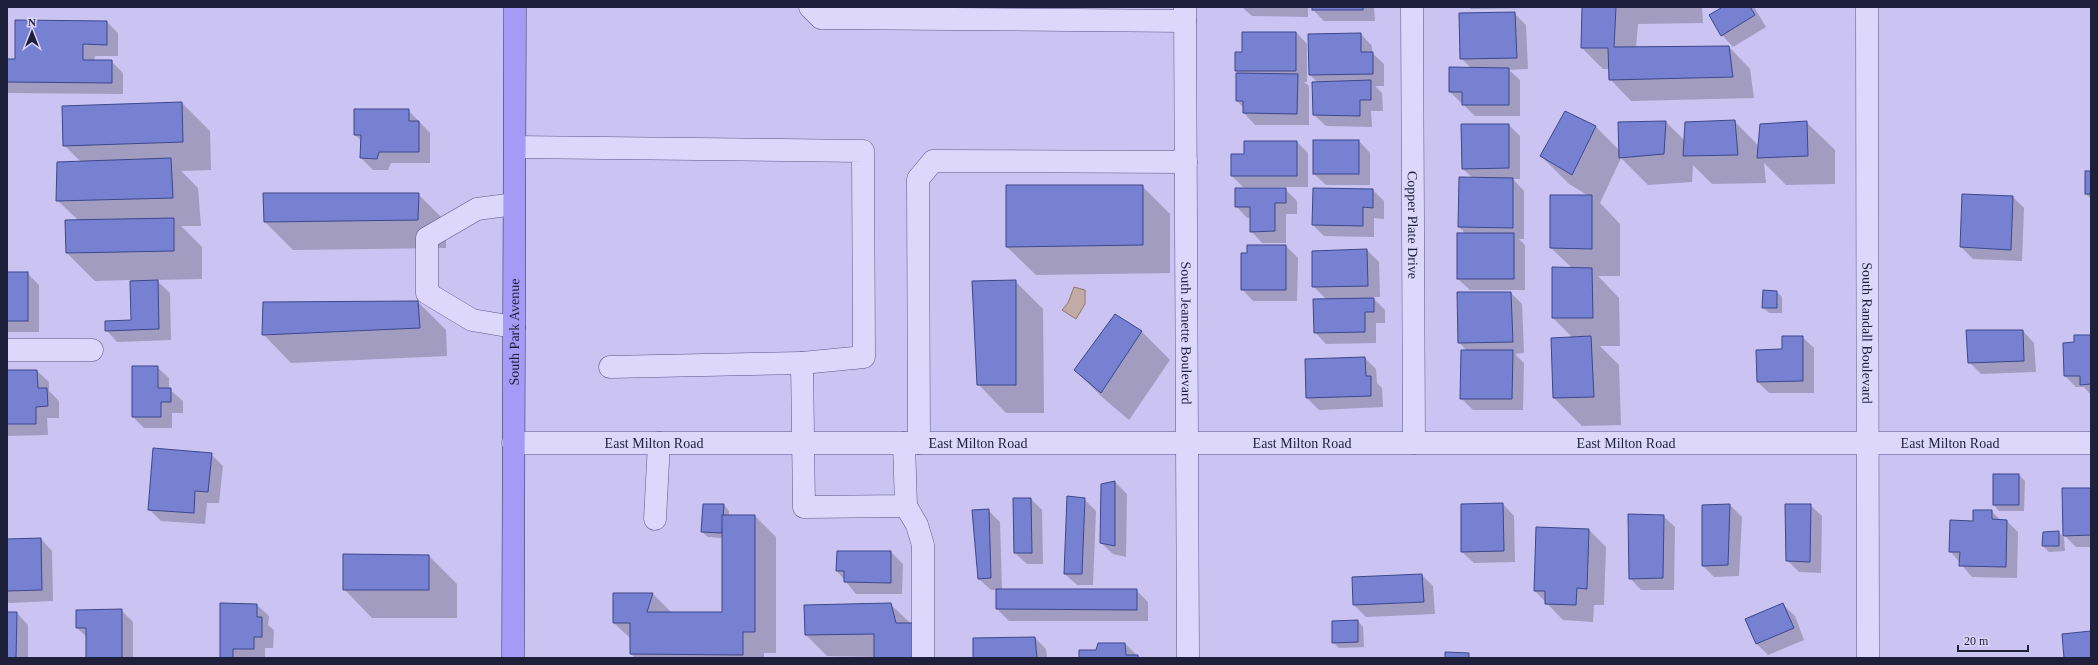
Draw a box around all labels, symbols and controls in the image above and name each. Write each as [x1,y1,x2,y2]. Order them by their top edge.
north arrow [12,12,52,52]
text: N [28,16,36,28]
street label: Copper Plate Drive [1405,171,1421,279]
street label: South Jeanette Boulevard [1179,261,1194,405]
street label: South Randall Boulevard [1860,262,1875,404]
street label: South Park Avenue [506,278,522,386]
street label: East Milton Road [605,436,703,451]
street label: East Milton Road [929,436,1027,451]
street label: East Milton Road [1253,436,1351,451]
street label: East Milton Road [1577,436,1675,451]
street label: East Milton Road [1901,436,1999,451]
scale bar [1958,627,2028,653]
text: 20 m [1964,634,1989,648]

